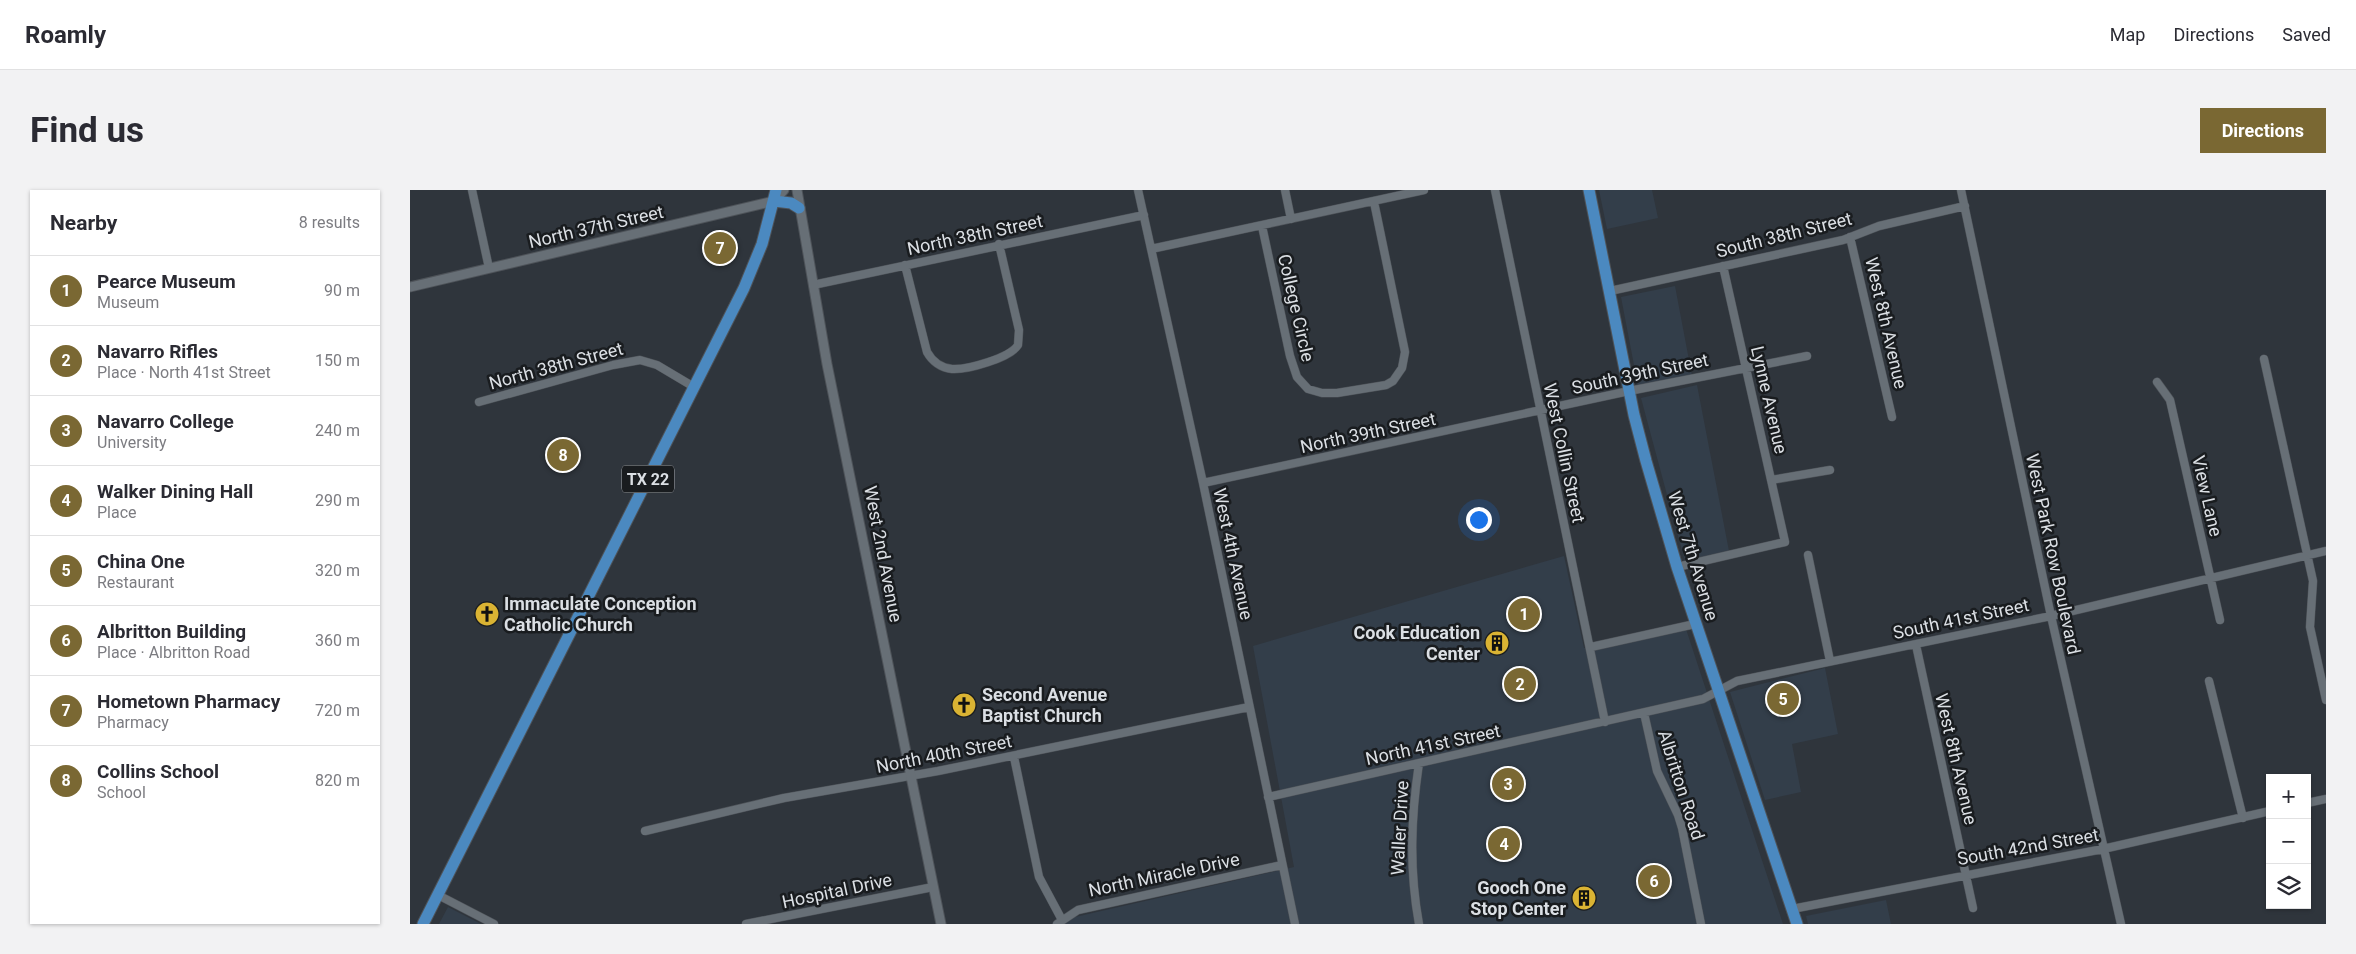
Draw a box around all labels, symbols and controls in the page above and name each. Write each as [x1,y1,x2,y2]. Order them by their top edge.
text: Roamly [25,21,106,49]
text: Map [2110,24,2145,45]
text: Directions [2173,24,2254,45]
text: Saved [2282,24,2331,45]
button: Directions [2200,108,2326,153]
text: Find us [30,110,144,151]
street label: North 37th Street [526,201,666,252]
street label: South 38th Street [1714,207,1854,262]
street label: North 38th Street [905,210,1045,259]
text: Nearby [50,211,117,235]
text: 8 results [299,213,360,232]
pin: 7 [704,229,736,267]
street label: College Circle [1274,252,1319,364]
street label: West 8th Avenue [1861,255,1912,391]
text: Pearce Museum [97,270,236,293]
text: 1 [61,281,71,300]
text: 90 m [324,281,360,300]
text: Museum [97,293,159,312]
street label: North 38th Street [487,338,625,394]
text: Navarro Rifles [97,340,218,363]
street label: Lynne Avenue [1747,344,1792,456]
street label: South 39th Street [1570,349,1710,398]
text: 2 [61,351,71,370]
text: 150 m [315,351,360,370]
text: Place · North 41st Street [97,363,271,382]
street label: West Collin Street [1539,381,1590,525]
street label: North 39th Street [1298,408,1438,457]
text: Navarro College [97,410,234,433]
text: 3 [61,421,71,440]
text: 240 m [315,421,360,440]
text: University [97,433,167,452]
pin: 8 [547,436,579,474]
street label: West Park Row Boulevard [2022,452,2085,656]
street label: View Lane [2188,453,2227,538]
road number: TX 22 [622,466,674,492]
text: Walker Dining Hall [97,480,253,503]
street label: West 2nd Avenue [860,484,907,624]
street label: West 4th Avenue [1209,486,1258,622]
street label: West 7th Avenue [1664,489,1723,623]
text: 4 [61,491,71,510]
text: 290 m [315,491,360,510]
text: Place [97,503,137,522]
your location [1466,507,1492,533]
text: China One [97,550,185,573]
text: 5 [61,561,71,580]
text: 320 m [315,561,360,580]
text: Restaurant [97,573,174,592]
place label: Immaculate Conception Catholic Church [504,593,697,635]
street label: South 41st Street [1891,594,2031,643]
pin: 1 [1508,595,1540,633]
church icon: Immaculate Conception Catholic Church [474,601,500,627]
text: Albritton Building [97,620,246,643]
place label: Cook Education Center [1354,622,1480,664]
building icon: Cook Education Center [1484,630,1510,656]
text: 6 [61,631,71,650]
text: 360 m [315,631,360,650]
text: Place · Albritton Road [97,643,250,662]
pin: 2 [1504,665,1536,703]
pin: 5 [1767,680,1799,718]
place label: Second Avenue Baptist Church [982,684,1108,726]
text: Hometown Pharmacy [97,690,280,713]
street label: West 8th Avenue [1931,691,1982,827]
church icon: Second Avenue Baptist Church [951,692,977,718]
text: 7 [61,701,71,720]
text: 720 m [315,701,360,720]
text: Pharmacy [97,713,169,732]
street label: North 41st Street [1364,720,1502,769]
street label: Albritton Road [1654,727,1709,842]
street label: North 40th Street [874,730,1014,777]
text: Collins School [97,760,219,783]
pin: 3 [1492,765,1524,803]
text: 8 [61,771,71,790]
text: 820 m [315,771,360,790]
map controls [2266,774,2311,909]
button: + [2266,774,2311,819]
street label: Waller Drive [1387,780,1412,876]
text: School [97,783,146,802]
button: − [2266,819,2311,864]
street label: South 42nd Street [1955,824,2100,869]
pin: 4 [1488,825,1520,863]
street label: North Miracle Drive [1086,848,1241,901]
pin: 6 [1638,862,1670,900]
button: layers [2266,864,2311,909]
street label: Hospital Drive [780,869,894,912]
place label: Gooch One Stop Center [1470,877,1566,919]
building icon: Gooch One Stop Center [1571,885,1597,911]

